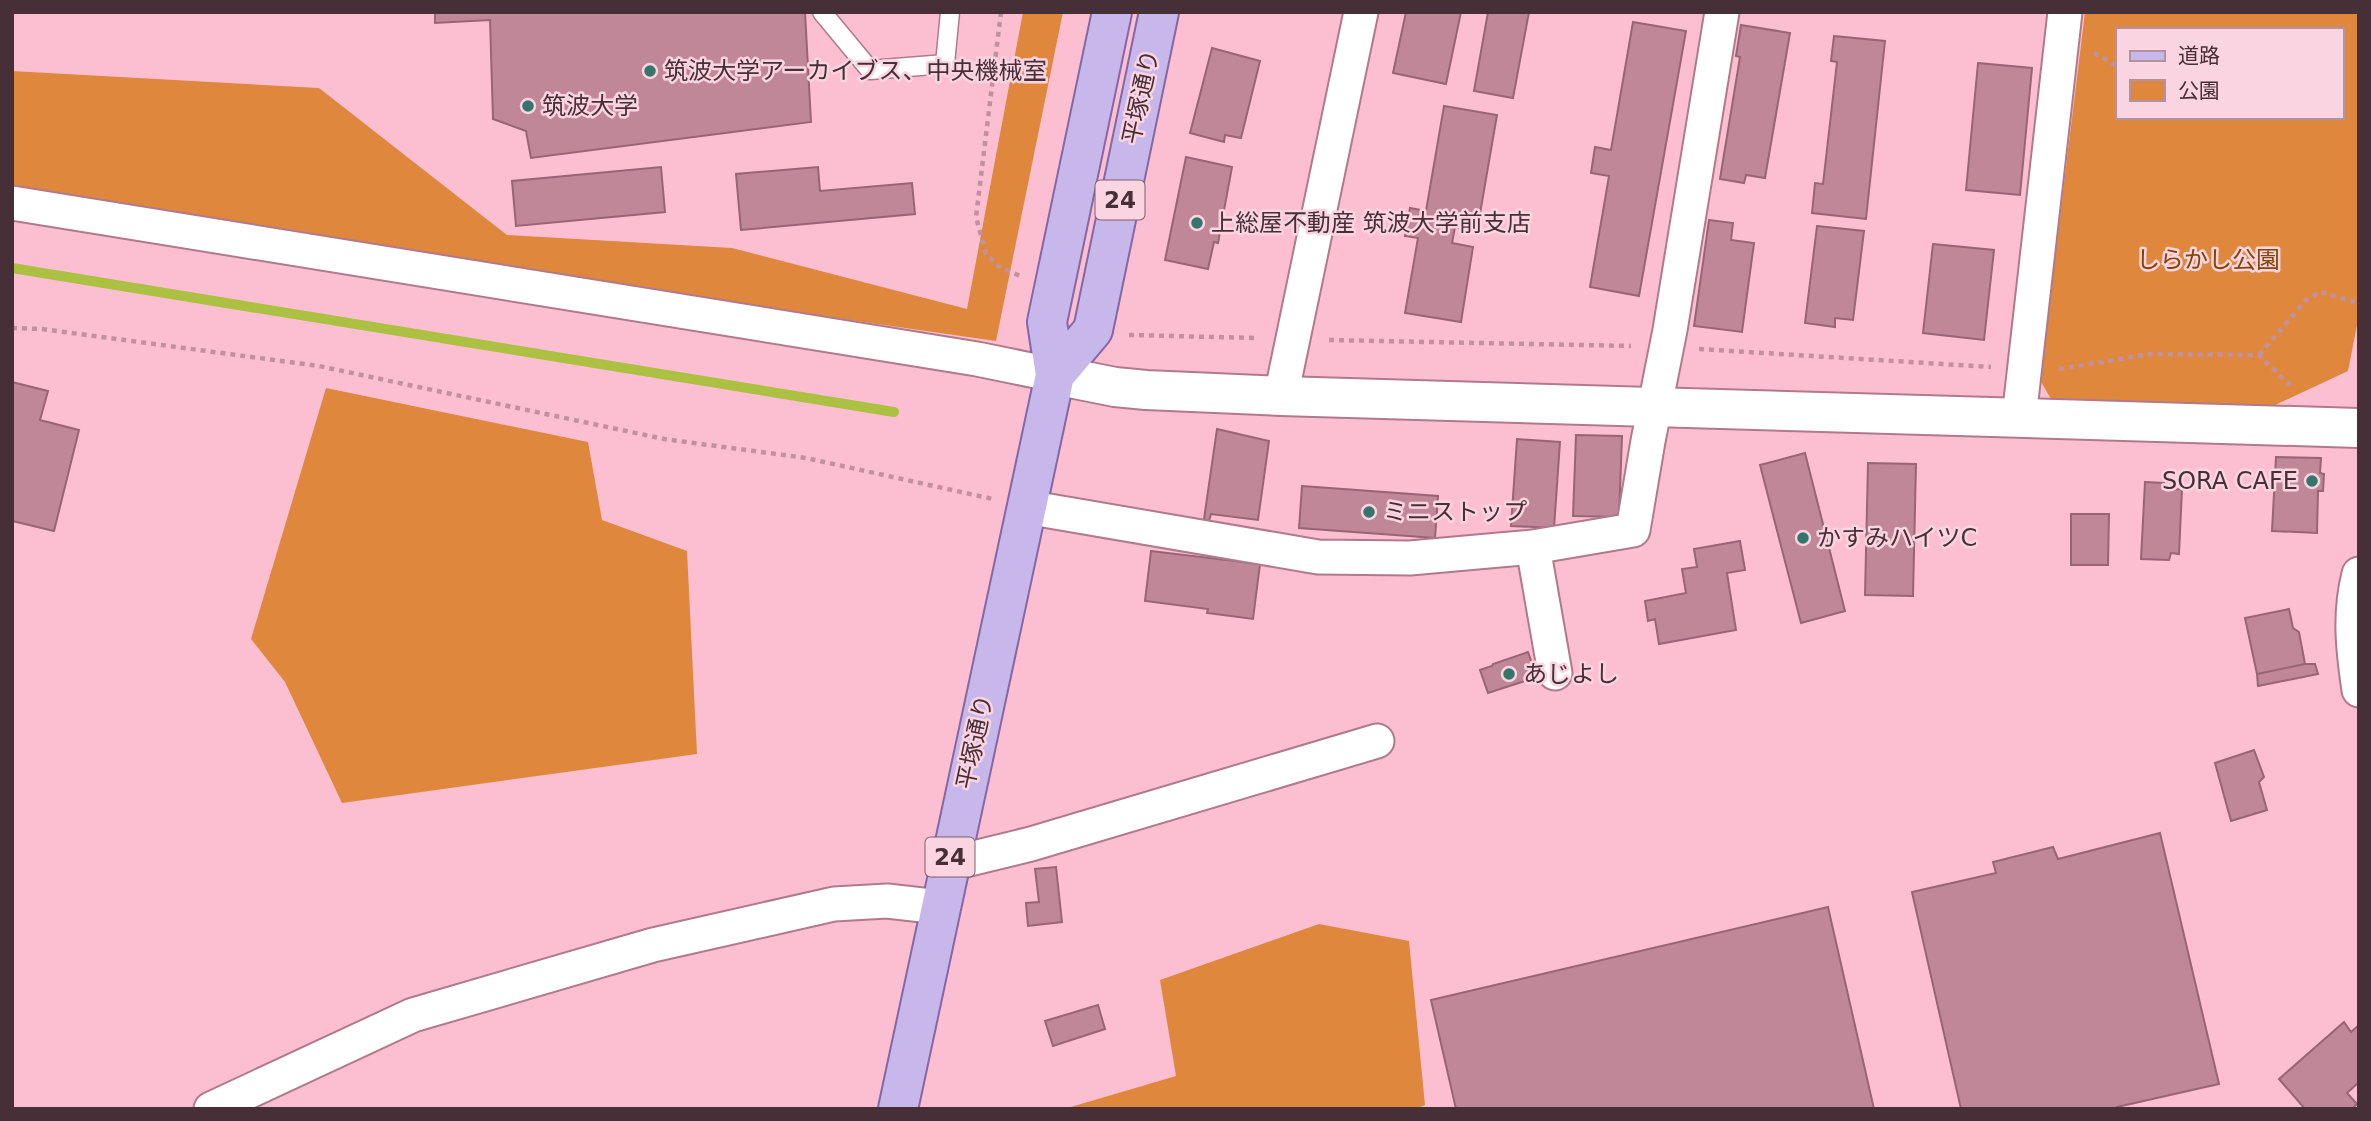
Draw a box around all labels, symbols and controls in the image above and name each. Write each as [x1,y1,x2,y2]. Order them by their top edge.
legend [2116,28,2343,119]
text: 道路 [2178,44,2220,68]
street label: 平塚通り [1117,47,1165,147]
place label: 筑波大学アーカイブス、中央機械室 [664,57,1047,85]
marker: 筑波大学アーカイブス、中央機械室 [642,63,658,79]
text: 公園 [2178,79,2220,103]
place label: 筑波大学 [542,92,638,120]
marker: 筑波大学 [520,98,536,114]
road number: 24 [1096,181,1144,220]
place label: 上総屋不動産 筑波大学前支店 [1211,209,1531,237]
marker: 上総屋不動産 筑波大学前支店 [1189,215,1205,231]
park label: しらかし公園 [2136,246,2280,274]
place label: SORA CAFE [2162,467,2298,495]
marker: SORA CAFE [2304,473,2320,489]
place label: ミニストップ [1383,498,1527,526]
marker: ミニストップ [1361,504,1377,520]
place label: かすみハイツC [1817,524,1977,552]
marker: かすみハイツC [1795,530,1811,546]
place label: あじよし [1523,660,1619,688]
marker: あじよし [1501,666,1517,682]
street label: 平塚通り [951,692,999,792]
road number: 24 [926,838,974,876]

